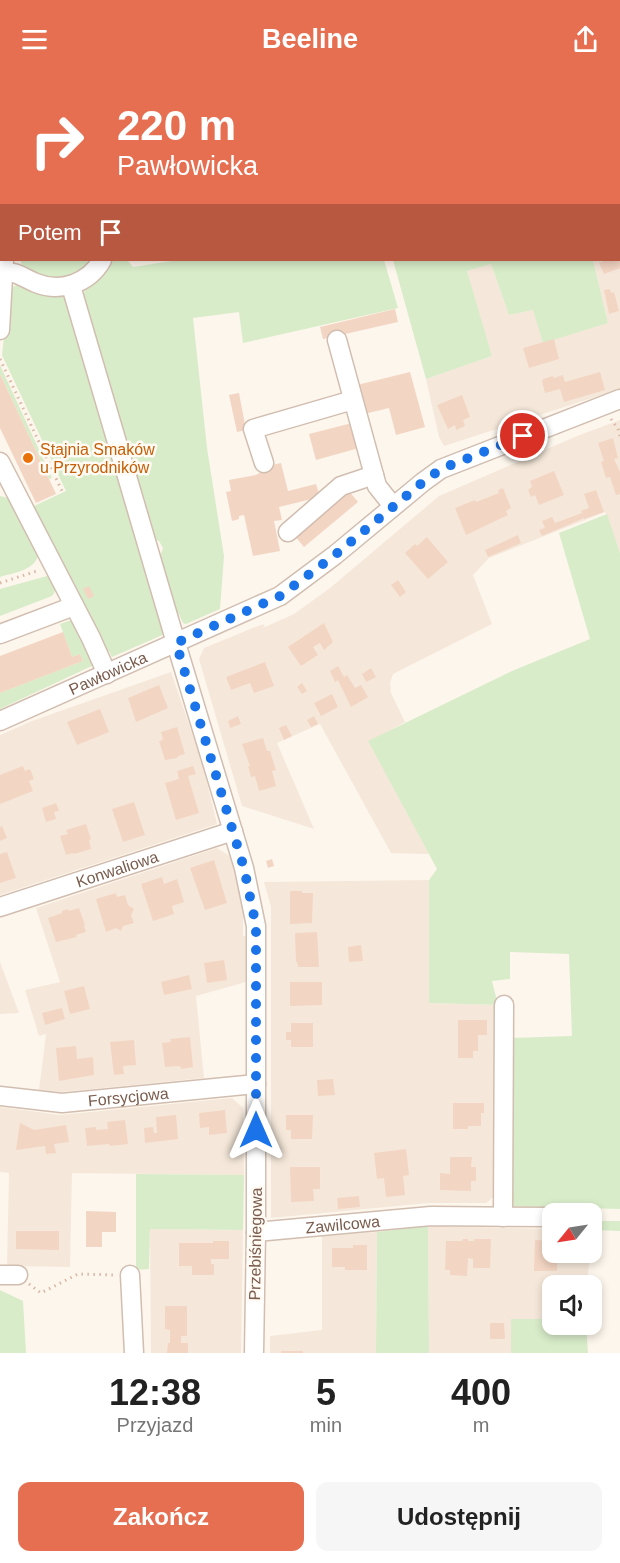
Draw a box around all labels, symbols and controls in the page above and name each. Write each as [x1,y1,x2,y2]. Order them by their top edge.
icon: menu [18,23,51,56]
icon: share [569,23,602,56]
text: Beeline [262,24,358,54]
icon: right [18,102,96,180]
text: 220 m [117,102,236,149]
text: Pawłowicka [117,151,258,181]
icon: arrive [94,216,127,249]
text: Potem [18,220,82,245]
pin [497,410,548,461]
icon: arrive [506,419,539,452]
place label: Stajnia Smaków u Przyrodników [40,441,155,476]
marker: Stajnia Smaków u Przyrodników [21,451,35,465]
street label: Pawłowicka [66,649,150,698]
street label: Konwaliowa [74,848,160,891]
street label: Forsycjowa [87,1085,170,1109]
position arrow [224,1098,288,1162]
street label: Przebiśniegowa [246,1187,265,1301]
north arrow [542,1203,602,1263]
map controls [542,1203,602,1335]
street label: Zawilcowa [305,1213,381,1236]
button: sound [542,1275,602,1335]
text: 12:38 [109,1372,201,1413]
text: 5 [316,1372,336,1413]
text: 400 [451,1372,511,1413]
text: Przyjazd [117,1414,193,1436]
text: min [310,1414,342,1436]
text: m [473,1414,489,1436]
button: Zakończ [18,1482,304,1551]
button: Udostępnij [316,1482,602,1551]

